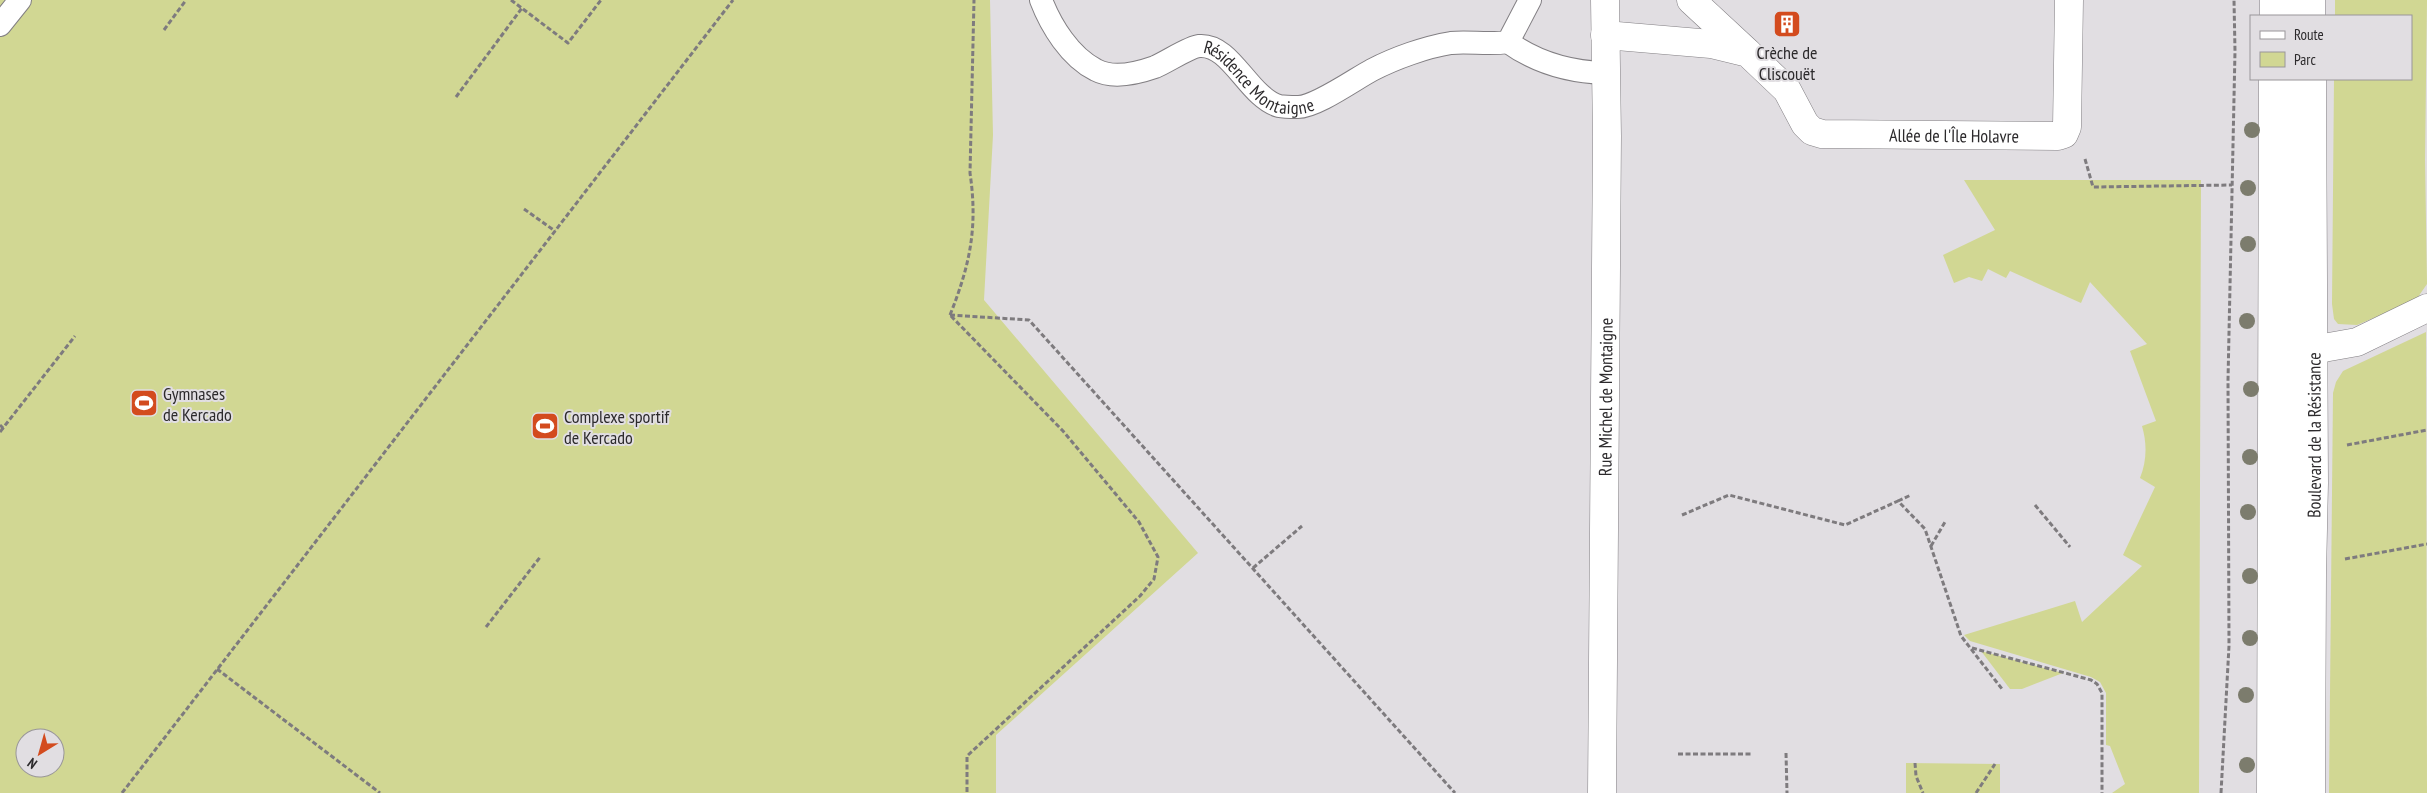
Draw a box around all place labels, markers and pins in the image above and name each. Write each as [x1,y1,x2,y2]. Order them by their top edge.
building icon: Crèche de Cliscouët [1772,9,1802,39]
place label: Crèche de Cliscouët [1756,41,1818,85]
place label: Gymnases de Kercado [163,382,232,426]
sports icon: Gymnases de Kercado [129,388,159,418]
place label: Complexe sportif de Kercado [564,405,671,449]
sports icon: Complexe sportif de Kercado [530,411,560,441]

